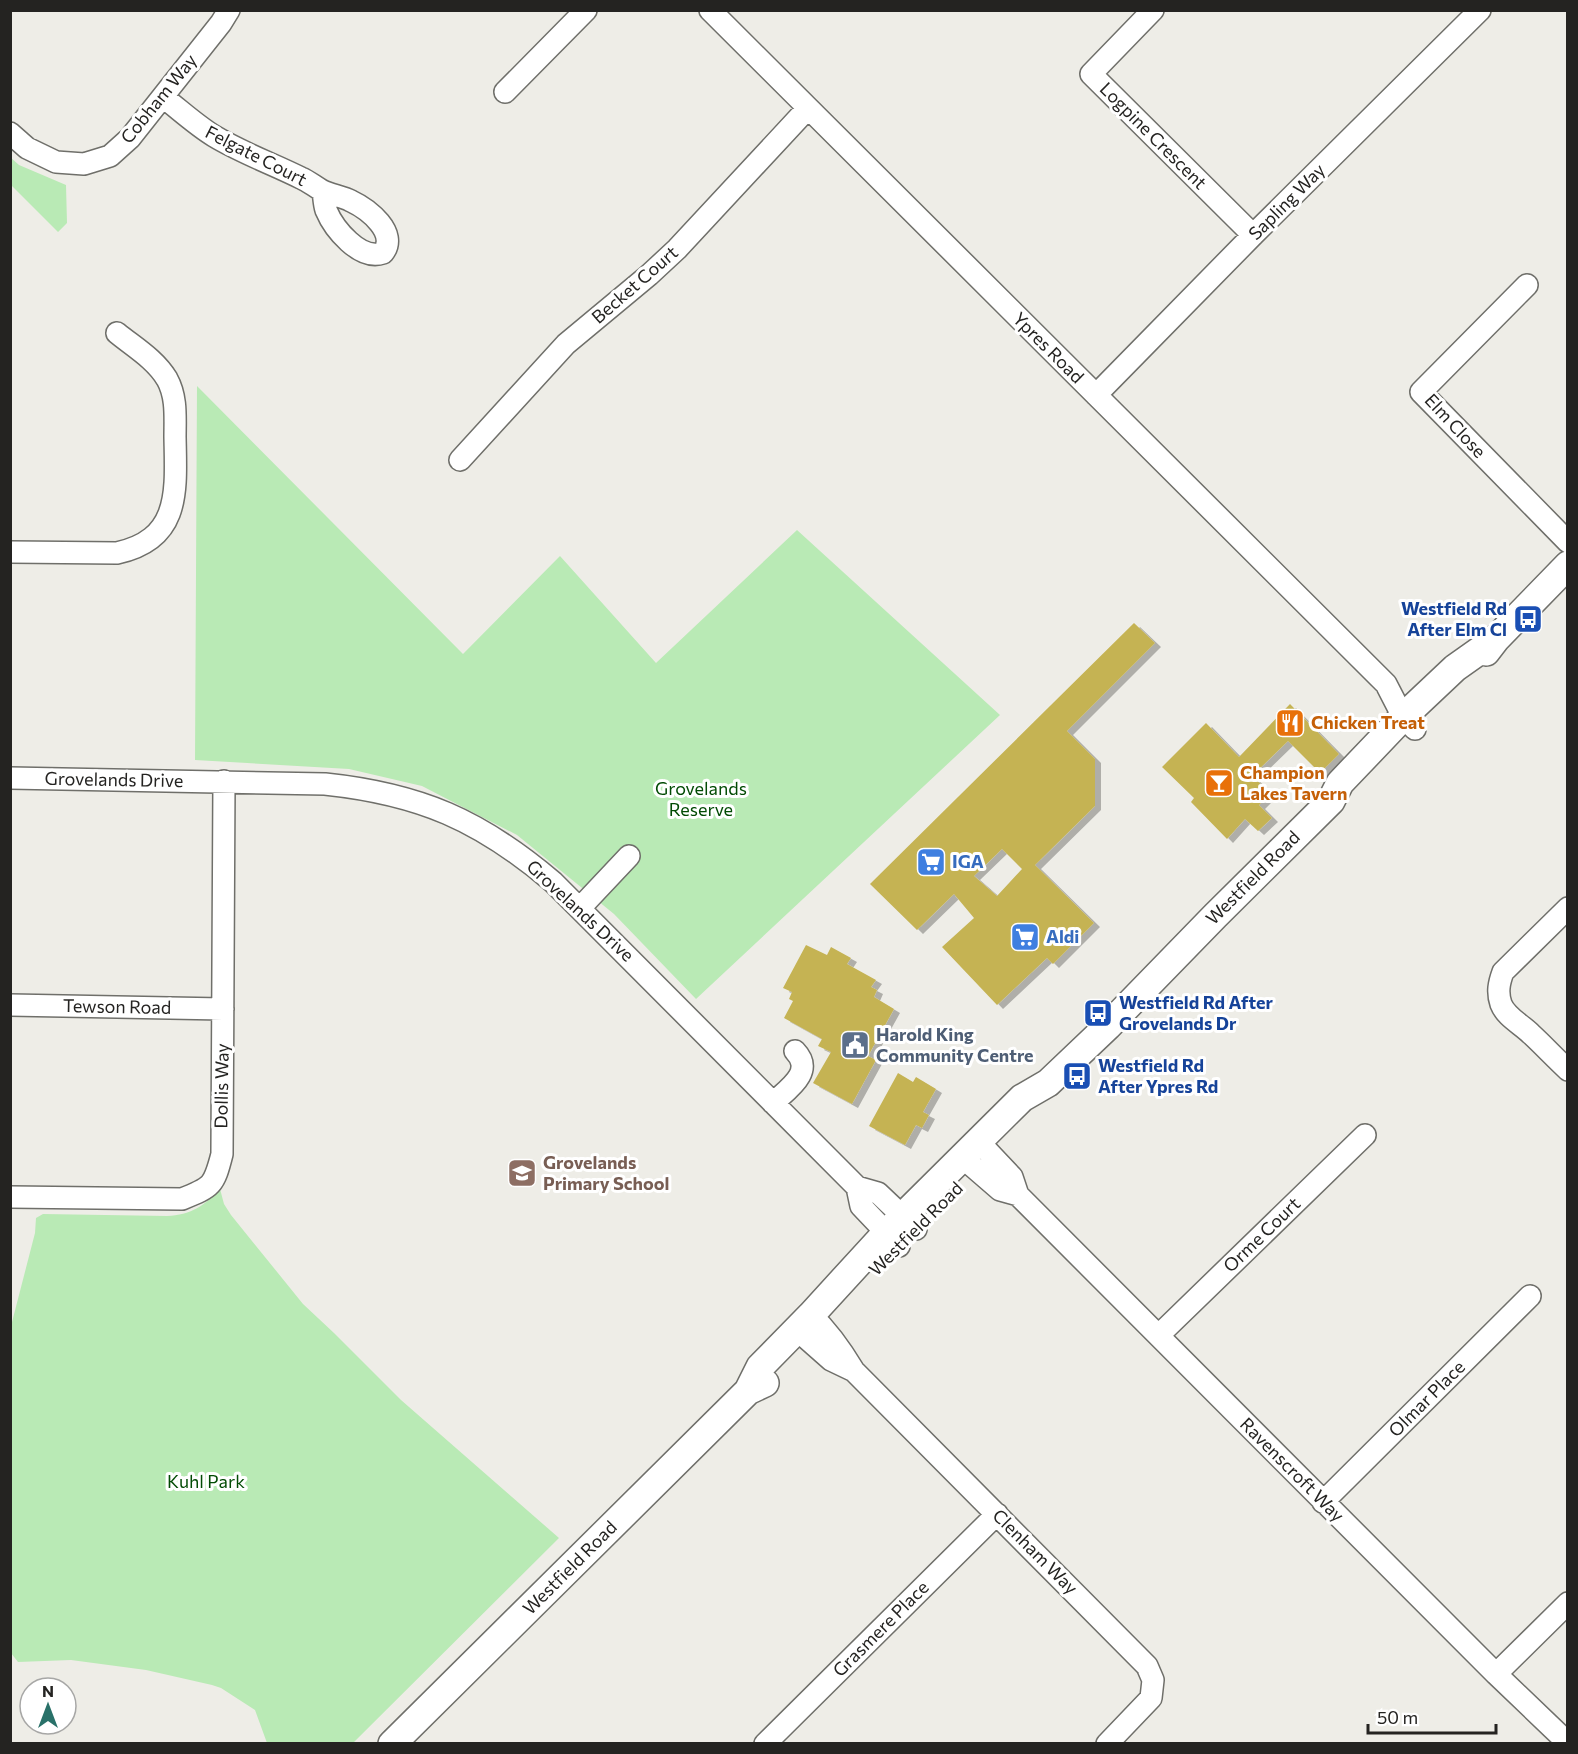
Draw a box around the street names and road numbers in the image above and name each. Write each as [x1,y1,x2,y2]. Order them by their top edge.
street label: Cobham Way [116,49,201,147]
street label: Logpine Crescent [1096,77,1212,193]
street label: Felgate Court [202,120,311,190]
street label: Sapling Way [1243,158,1329,244]
street label: Becket Court [587,241,682,328]
street label: Ypres Road [1009,307,1089,387]
street label: Elm Close [1421,389,1491,462]
street label: Grovelands Drive [44,767,184,791]
street label: Westfield Road [1201,826,1304,929]
street label: Grovelands Drive [522,855,639,966]
street label: Tewson Road [63,994,171,1018]
street label: Dollis Way [209,1043,233,1129]
street label: Westfield Road [864,1177,967,1280]
street label: Orme Court [1218,1192,1304,1276]
street label: Olmar Place [1384,1356,1469,1441]
street label: Ravenscroft Way [1236,1413,1349,1526]
street label: Clenham Way [988,1504,1083,1599]
street label: Westfield Road [518,1516,621,1619]
street label: Grasmere Place [828,1576,933,1681]

